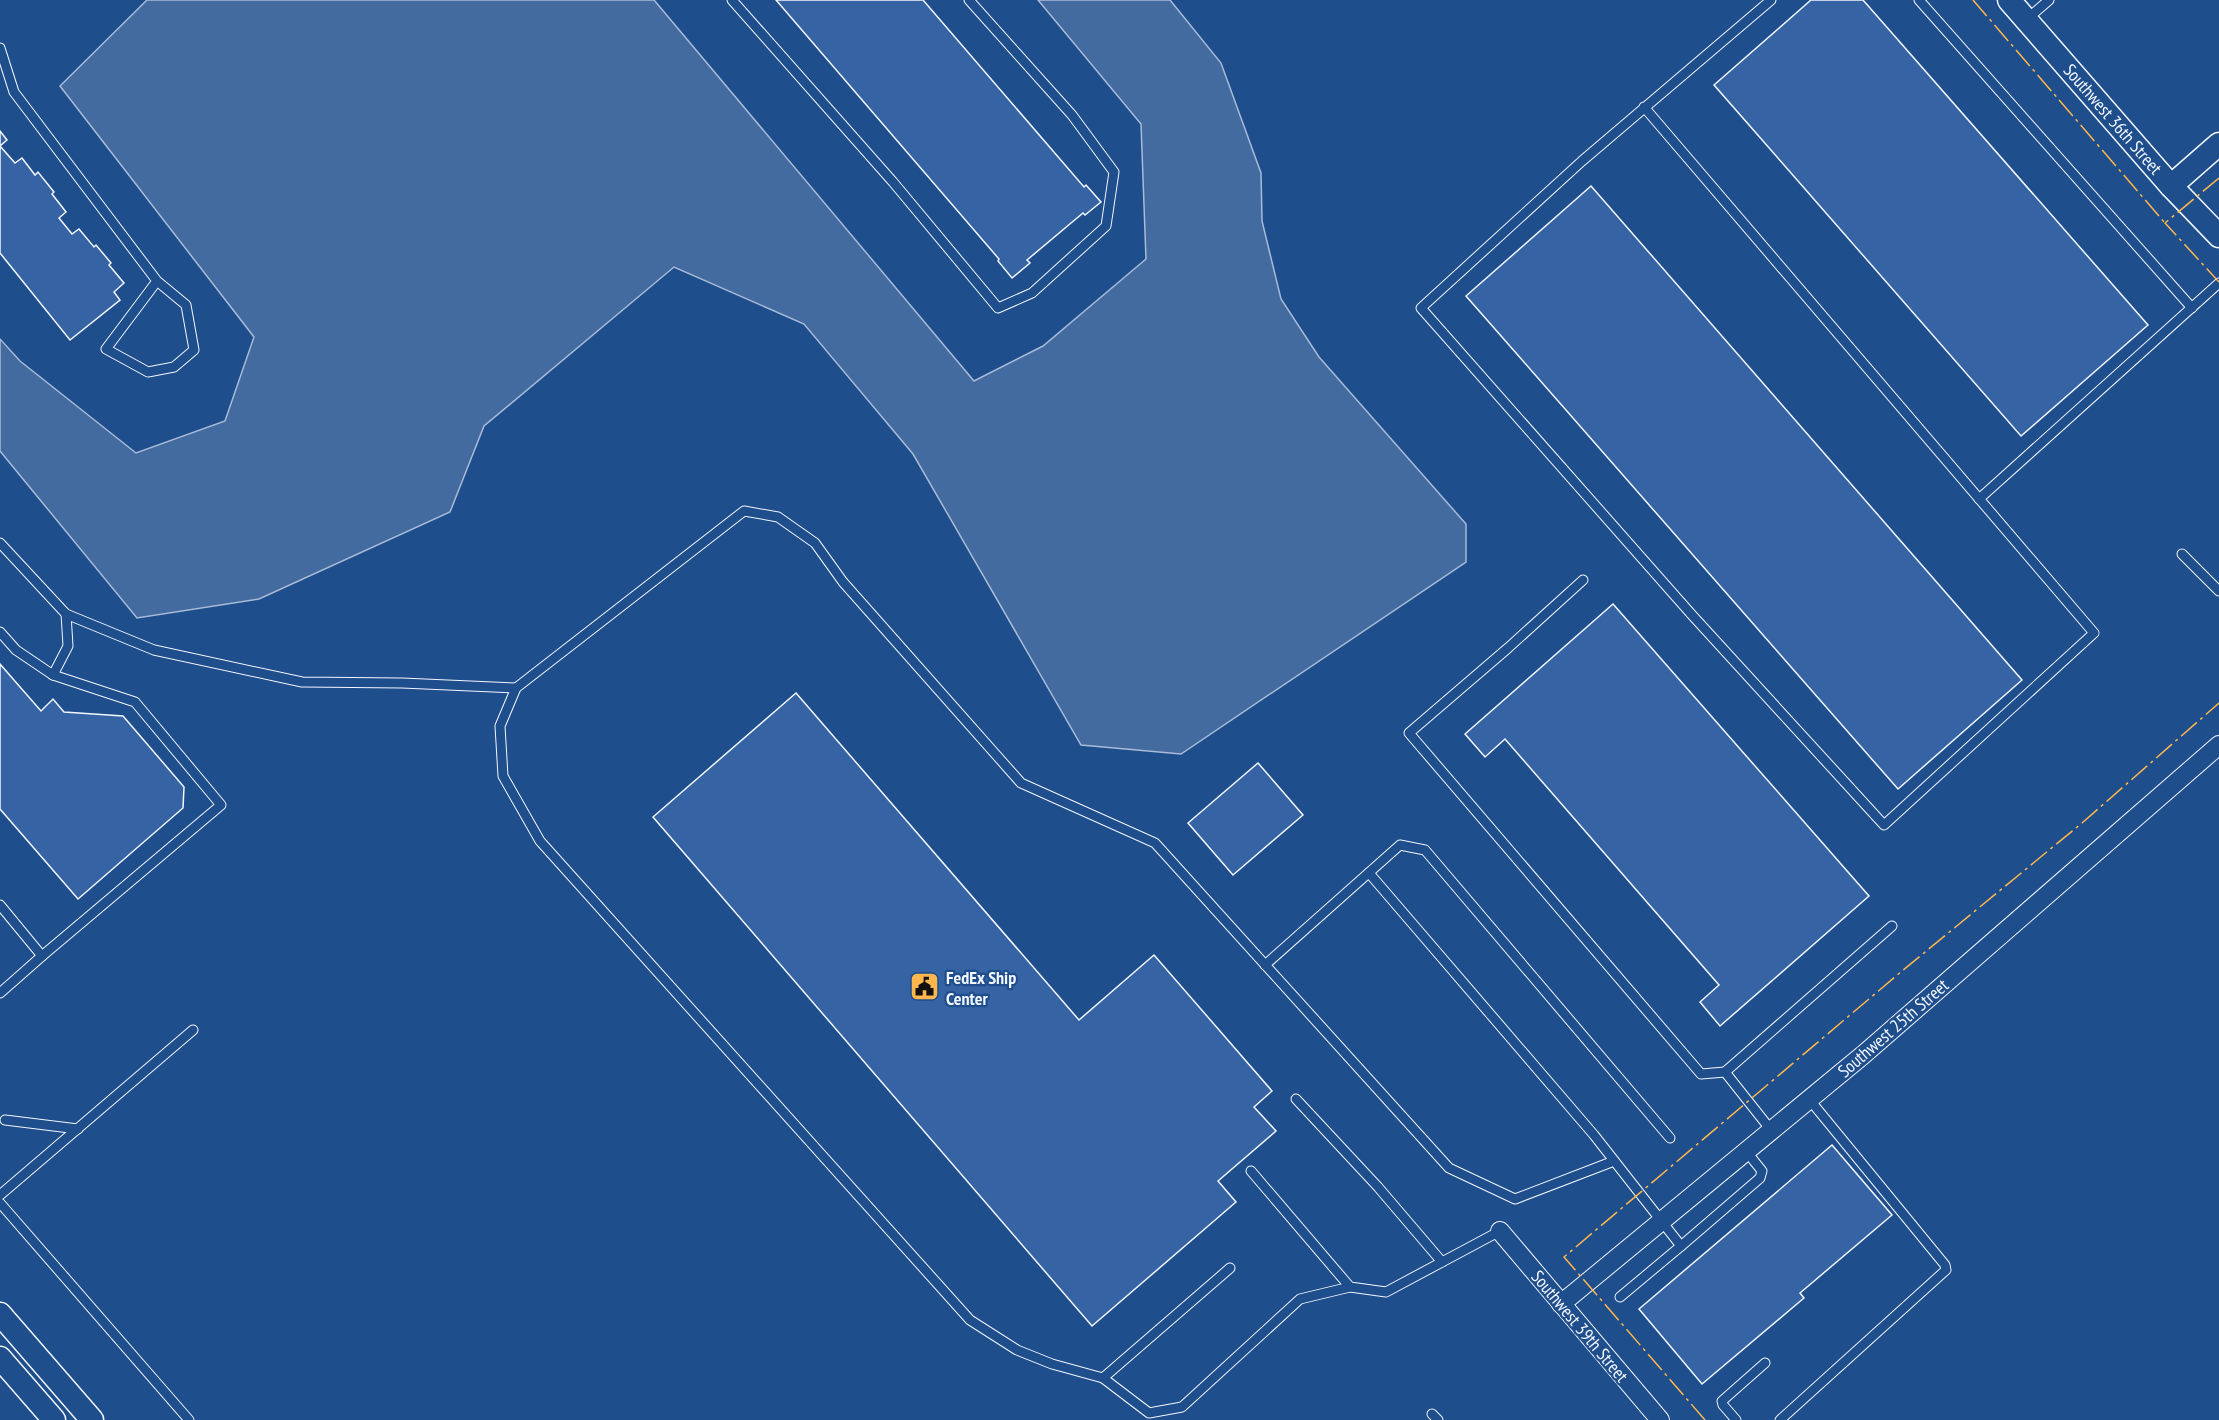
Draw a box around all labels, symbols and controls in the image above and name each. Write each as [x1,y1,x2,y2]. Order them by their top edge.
street label: Southwest 36th Street [2059,59,2167,179]
place label: FedEx Ship Center [946,966,1016,1010]
public building icon: FedEx Ship Center [909,971,941,1003]
street label: Southwest 25th Street [1833,974,1953,1082]
street label: Southwest 39th Street [1526,1265,1634,1387]

